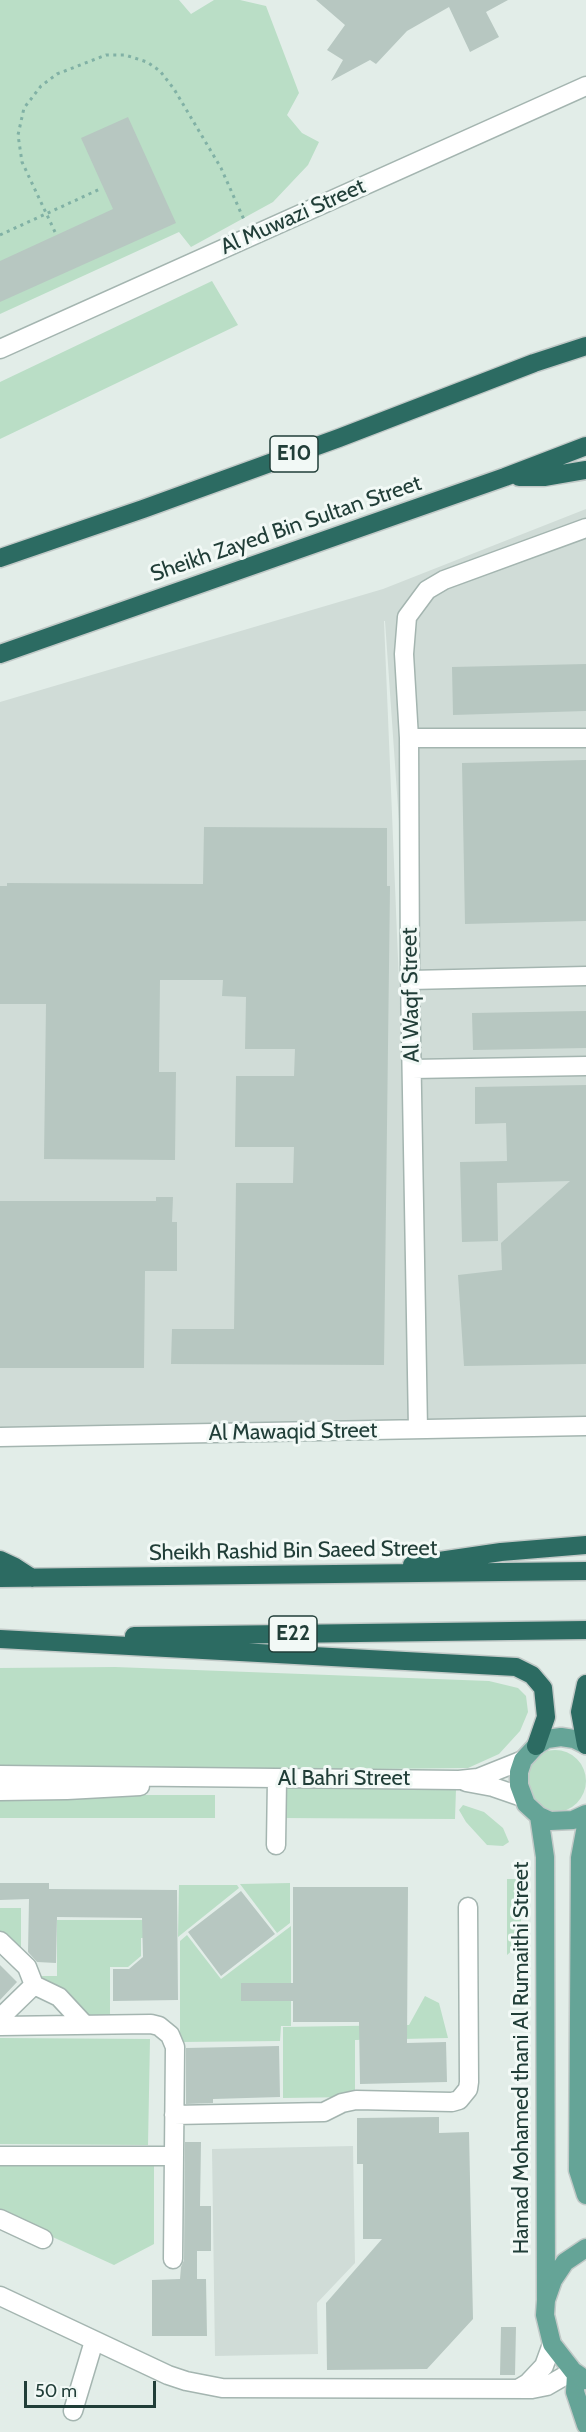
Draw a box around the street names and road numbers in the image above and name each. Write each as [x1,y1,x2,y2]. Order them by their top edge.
street label: Al Muwazi Street [217,173,369,261]
road number: E10 [270,436,318,472]
street label: Sheikh Zayed Bin Sultan Street [147,470,425,588]
street label: Al Waqf Street [397,927,425,1063]
street label: Al Mawaqid Street [208,1417,378,1447]
street label: Sheikh Rashid Bin Saeed Street [149,1535,437,1567]
road number: E22 [269,1616,317,1652]
street label: Al Bahri Street [278,1766,410,1792]
street label: Hamad Mohamed thani Al Rumaithi Street [509,1862,535,2254]

